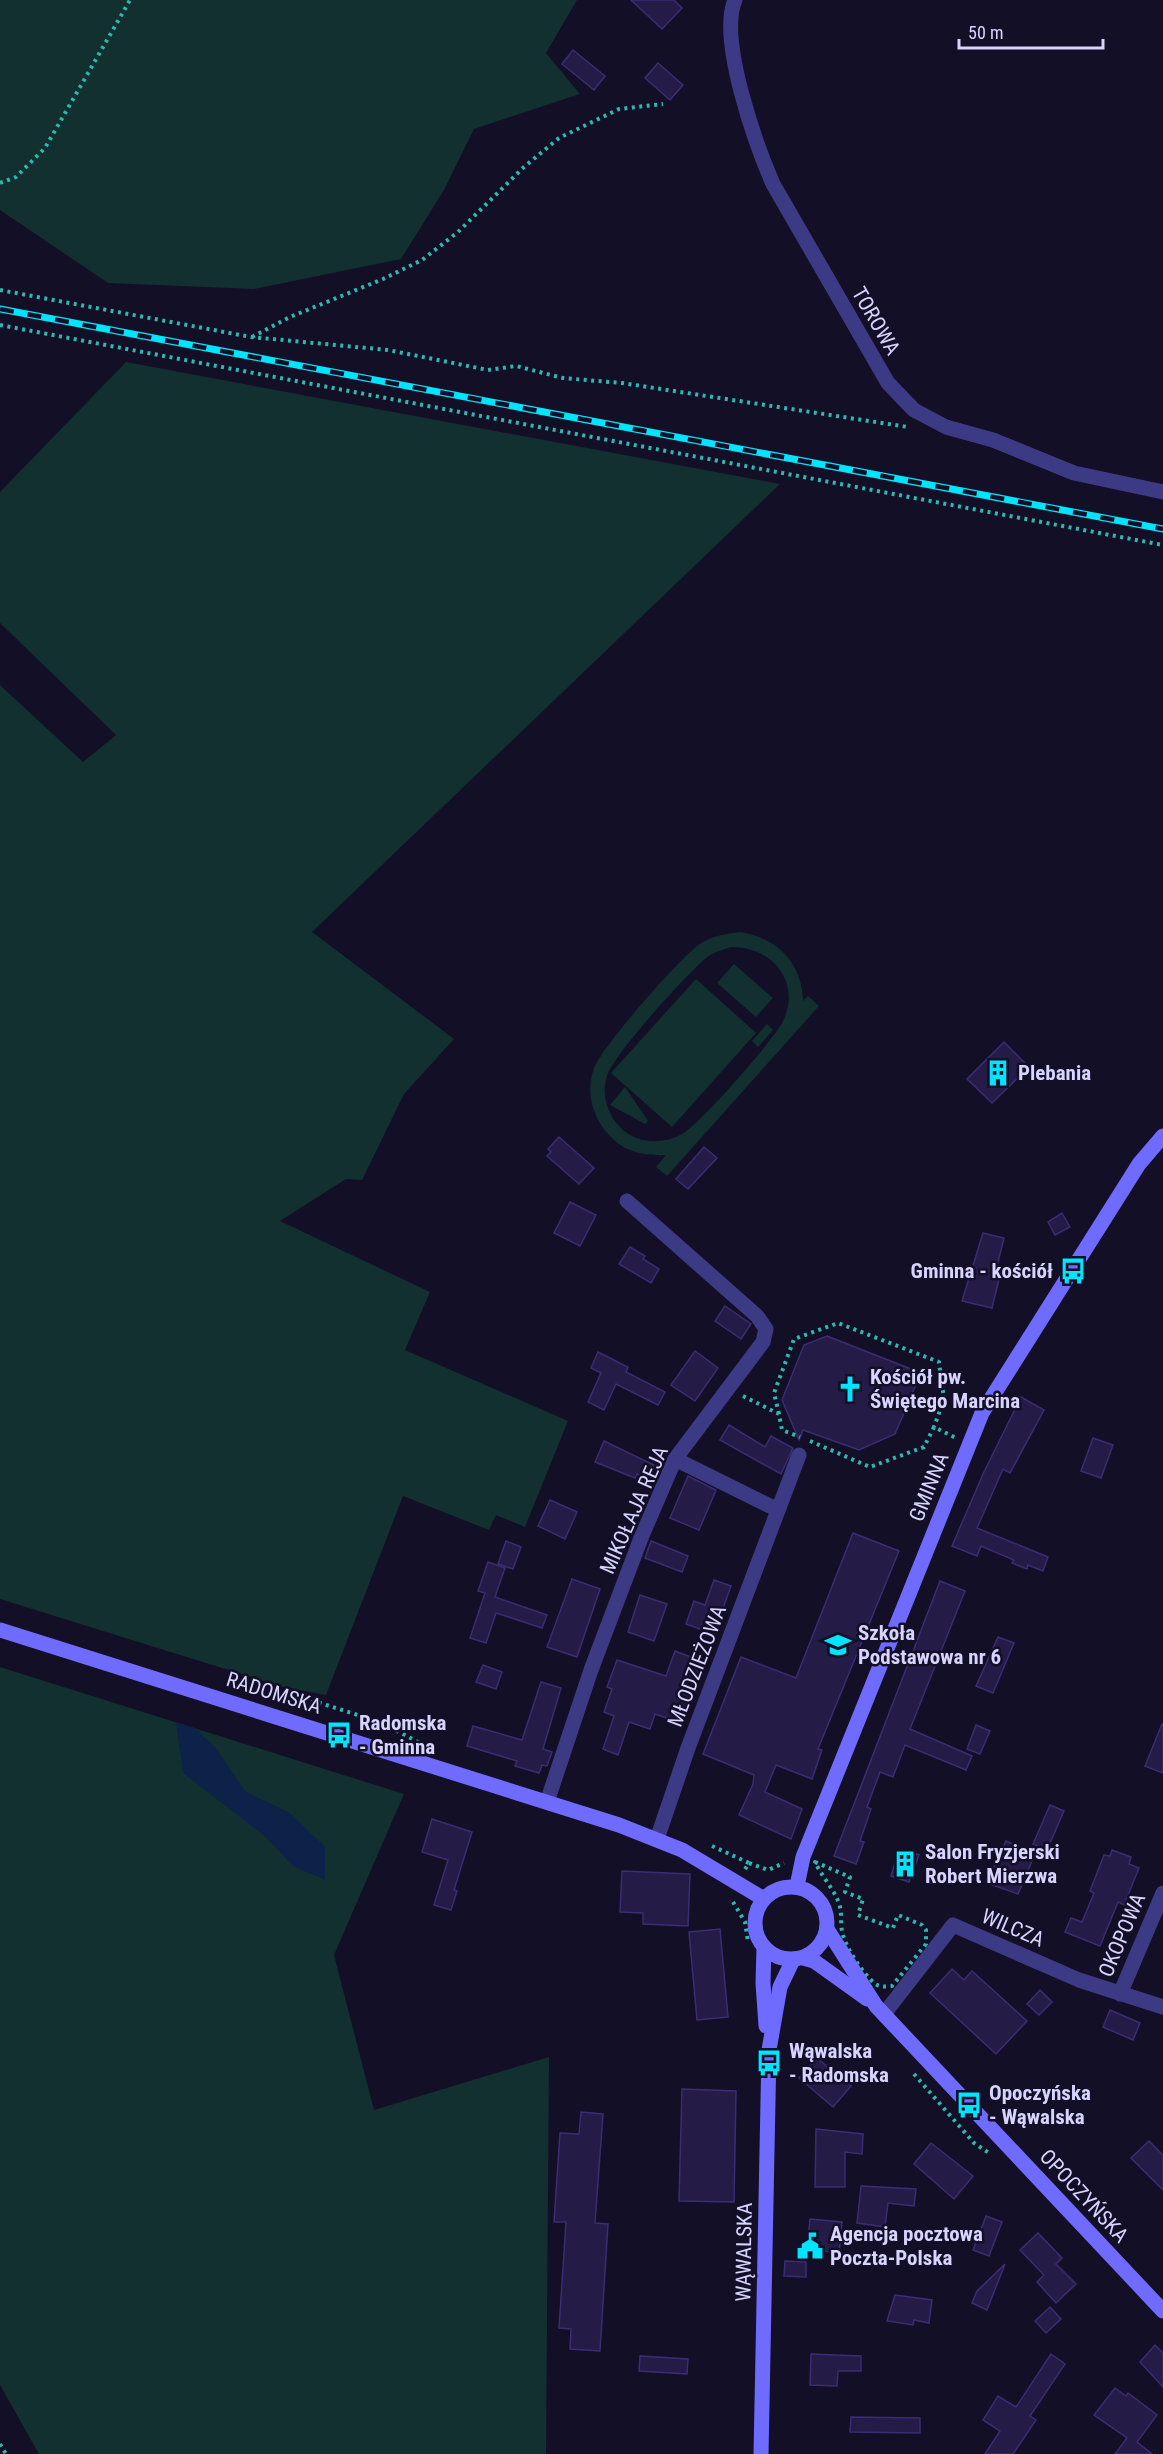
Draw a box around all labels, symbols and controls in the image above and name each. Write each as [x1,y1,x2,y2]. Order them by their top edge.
scale bar [959,12,1103,50]
text: 50 m [968,22,1003,43]
street label: TOROWA [847,283,905,359]
building icon: Plebania [983,1058,1013,1088]
place label: Plebania [1018,1061,1091,1085]
bus stop icon: Gminna - kościół [1058,1256,1088,1286]
place label: Gminna - kościół [911,1259,1053,1283]
place label: Kościół pw. Świętego Marcina [870,1365,1020,1413]
church icon: Kościół pw. Świętego Marcina [835,1374,865,1404]
street label: MIKOŁAJA REJA [595,1442,673,1578]
street label: GMINNA [904,1449,954,1525]
street label: MŁODZIEŻOWA [663,1602,731,1730]
place label: Szkoła Podstawowa nr 6 [858,1621,1001,1669]
school or university icon: Szkoła Podstawowa nr 6 [823,1630,853,1660]
street label: RADOMSKA [224,1667,324,1719]
place label: Radomska - Gminna [359,1711,447,1759]
bus stop icon: Radomska - Gminna [324,1720,354,1750]
place label: Salon Fryzjerski Robert Mierzwa [925,1840,1060,1888]
building icon: Salon Fryzjerski Robert Mierzwa [890,1849,920,1879]
street label: OKOPOWA [1094,1890,1150,1980]
street label: WILCZA [978,1904,1048,1952]
place label: Wąwalska - Radomska [789,2039,889,2087]
bus stop icon: Wąwalska - Radomska [754,2048,784,2078]
place label: Opoczyńska - Wąwalska [989,2081,1091,2129]
bus stop icon: Opoczyńska - Wąwalska [954,2090,984,2120]
street label: OPOCZYŃSKA [1035,2145,1133,2247]
street label: WĄWALSKA [731,2202,757,2302]
place label: Agencja pocztowa Poczta-Polska [830,2222,983,2270]
public building icon: Agencja pocztowa Poczta-Polska [795,2231,825,2261]

